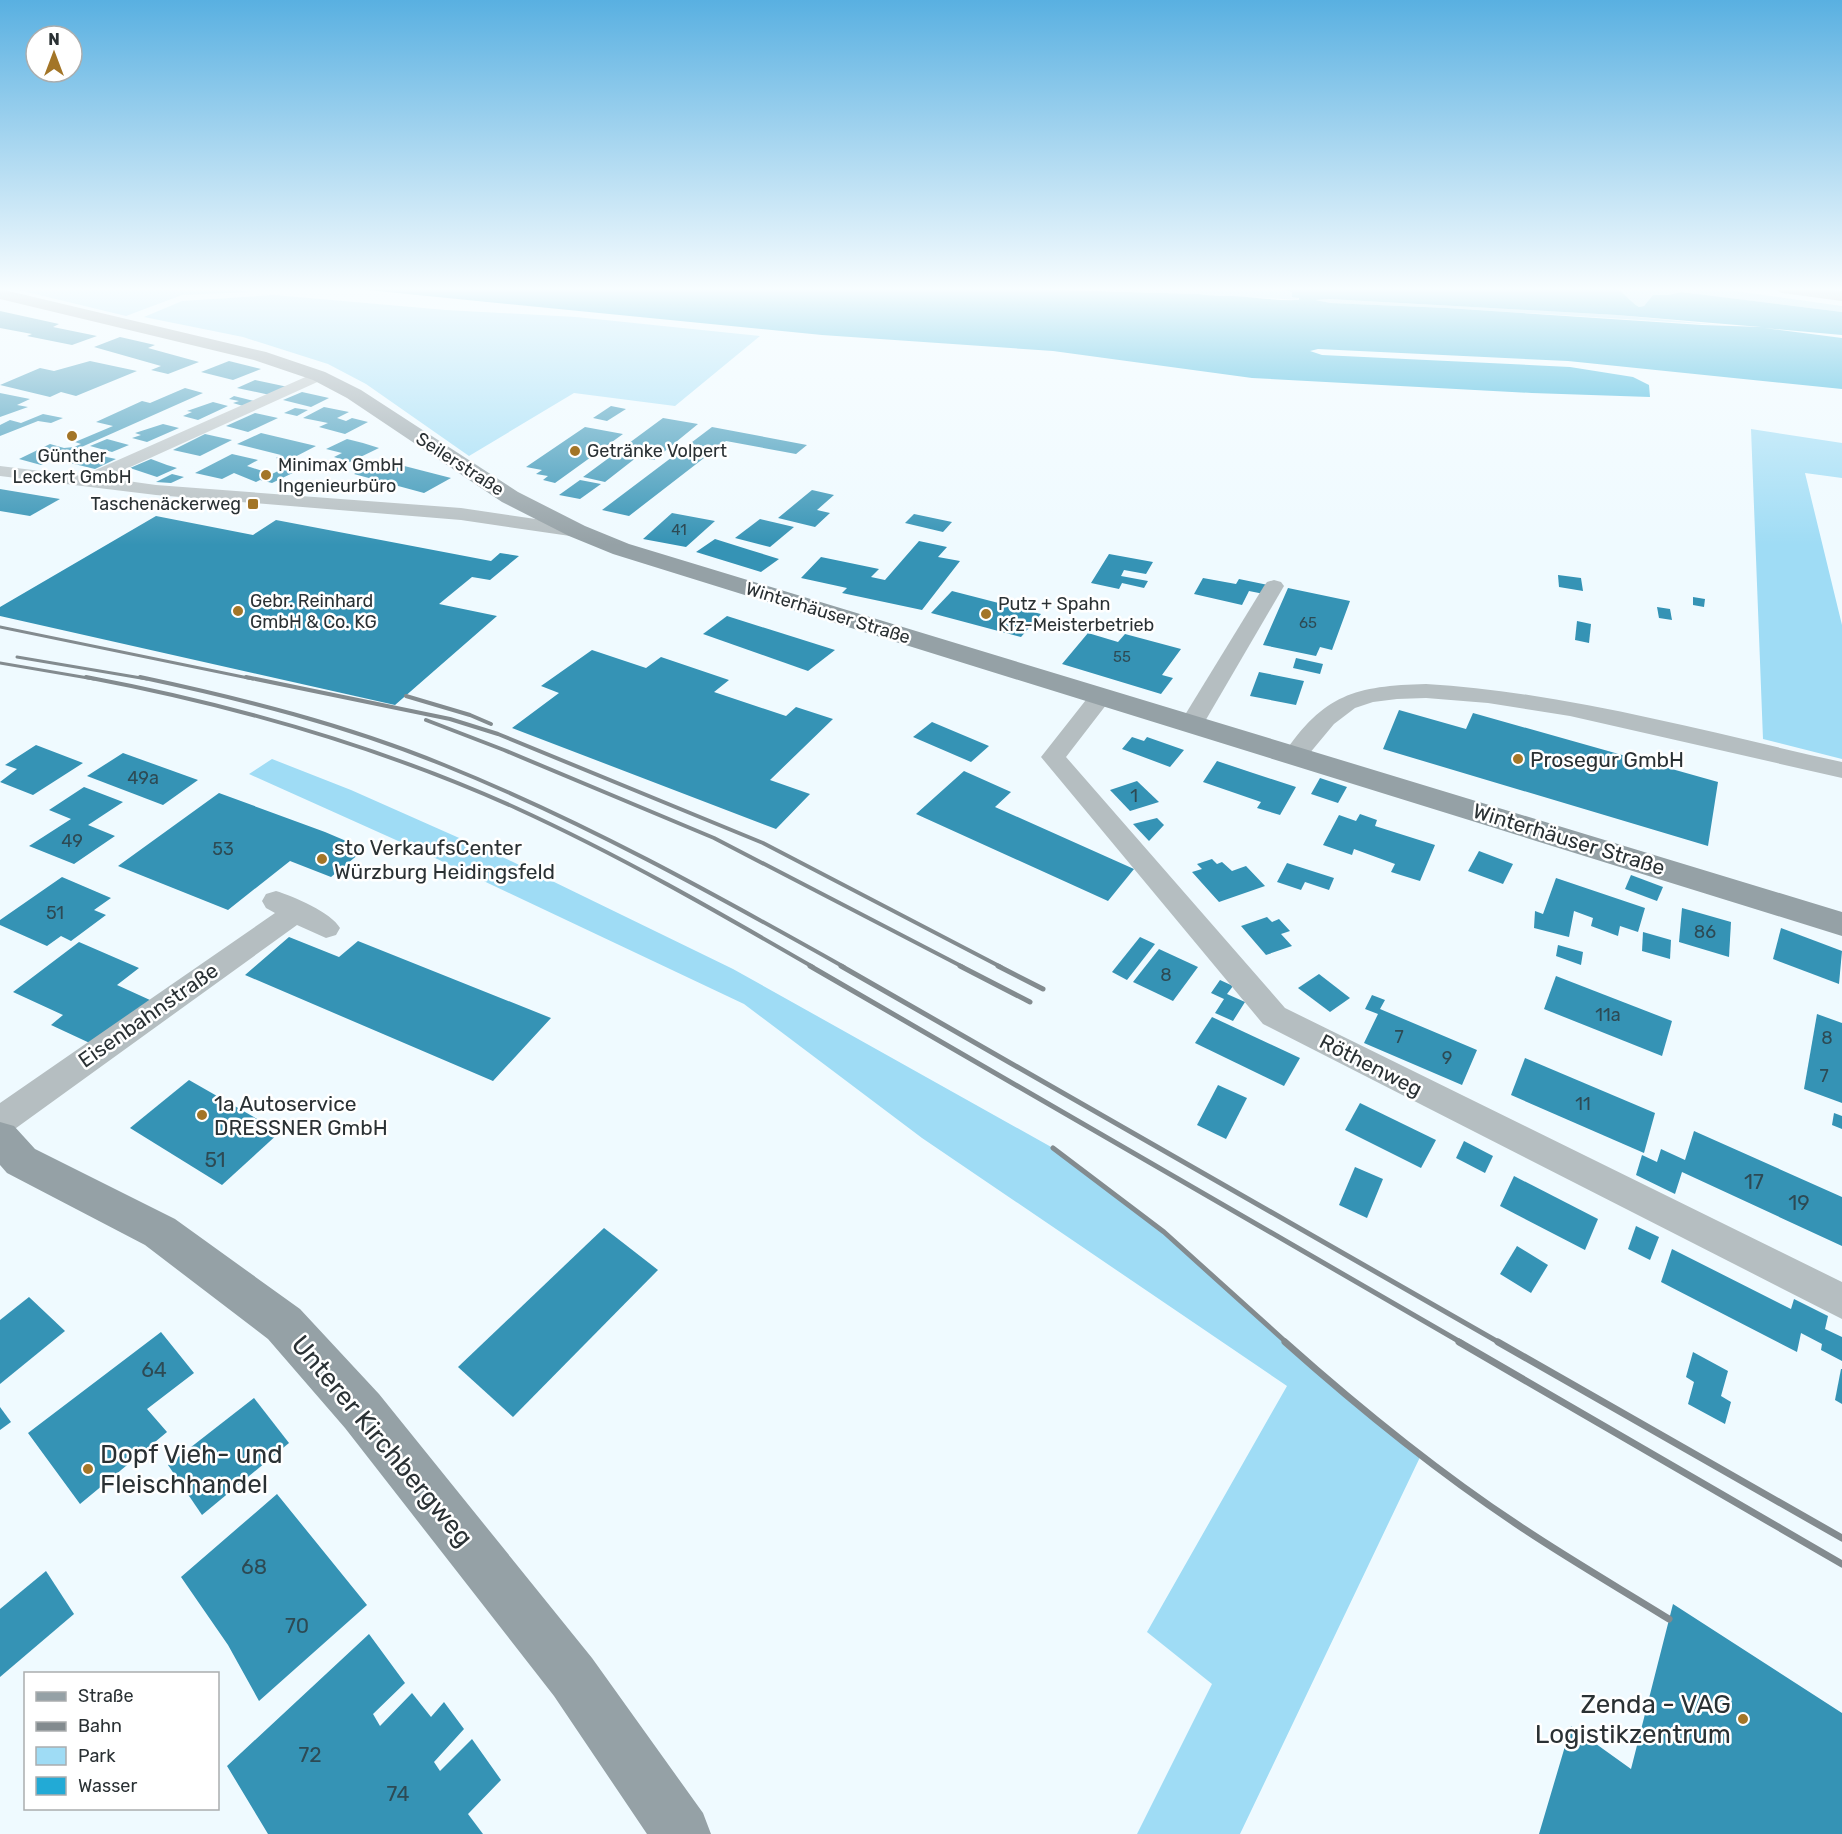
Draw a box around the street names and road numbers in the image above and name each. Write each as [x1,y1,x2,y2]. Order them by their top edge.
street label: Seilerstraße [412,427,508,501]
street label: Winterhäuser Straße [743,577,913,649]
street label: Winterhäuser Straße [1470,798,1668,880]
street label: Eisenbahnstraße [73,957,223,1073]
street label: Röthenweg [1316,1028,1426,1102]
street label: Unterer Kirchbergweg [285,1329,479,1553]

